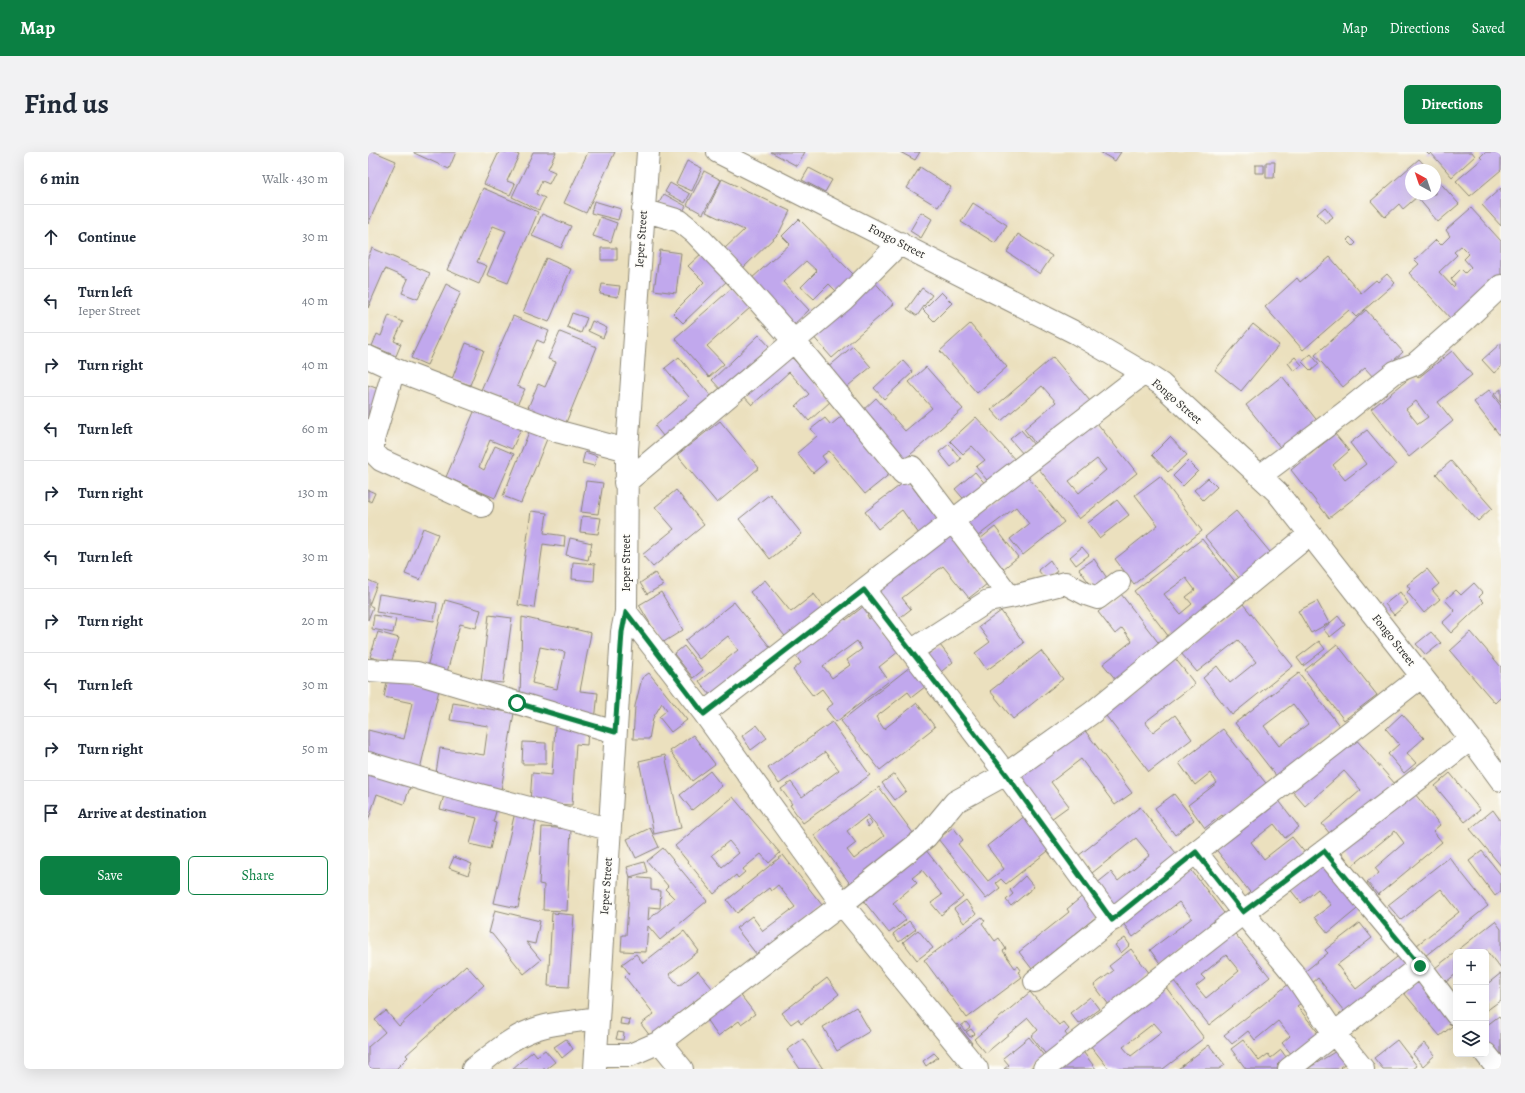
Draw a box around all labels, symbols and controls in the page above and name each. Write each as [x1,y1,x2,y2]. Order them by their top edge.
text: Map [20,15,55,41]
text: Map [1342,19,1368,38]
text: Directions [1390,19,1450,38]
text: Saved [1472,19,1505,38]
text: Find us [24,85,109,123]
button: Directions [1404,85,1501,124]
north arrow [1405,164,1441,200]
text: 6 min [40,167,80,190]
text: Walk · 430 m [262,170,328,187]
street label: Ieper Street [631,210,651,268]
street label: Fongo Street [866,220,928,262]
icon: ahead [40,226,62,248]
text: Continue [78,227,136,247]
text: 30 m [302,228,328,245]
text: Turn left [78,282,133,302]
icon: left [40,290,62,312]
text: 40 m [302,292,328,309]
text: Ieper Street [78,302,140,319]
icon: right [40,354,62,376]
text: Turn right [78,355,143,375]
text: 40 m [302,356,328,373]
street label: Fongo Street [1148,375,1206,427]
icon: left [40,418,62,440]
text: Turn left [78,419,133,439]
text: 60 m [302,420,328,437]
icon: right [40,482,62,504]
text: Turn right [78,483,143,503]
text: 130 m [298,484,328,501]
street label: Ieper Street [618,534,634,592]
icon: left [40,546,62,568]
text: Turn left [78,547,133,567]
text: 30 m [302,548,328,565]
icon: right [40,610,62,632]
text: Turn right [78,611,143,631]
street label: Fongo Street [1369,611,1419,669]
text: 20 m [302,612,328,629]
icon: left [40,674,62,696]
text: Turn left [78,675,133,695]
text: 30 m [302,676,328,693]
route start [508,694,526,712]
icon: right [40,738,62,760]
text: Turn right [78,739,143,759]
text: 50 m [302,740,328,757]
icon: arrive [40,802,62,824]
text: Arrive at destination [78,803,207,823]
button: Save [40,856,180,895]
button: Share [188,856,328,895]
street label: Ieper Street [596,857,616,915]
map controls [1453,949,1489,1057]
button: + [1453,949,1489,985]
route end [1411,957,1429,975]
button: − [1453,985,1489,1021]
button: layers [1453,1021,1489,1057]

